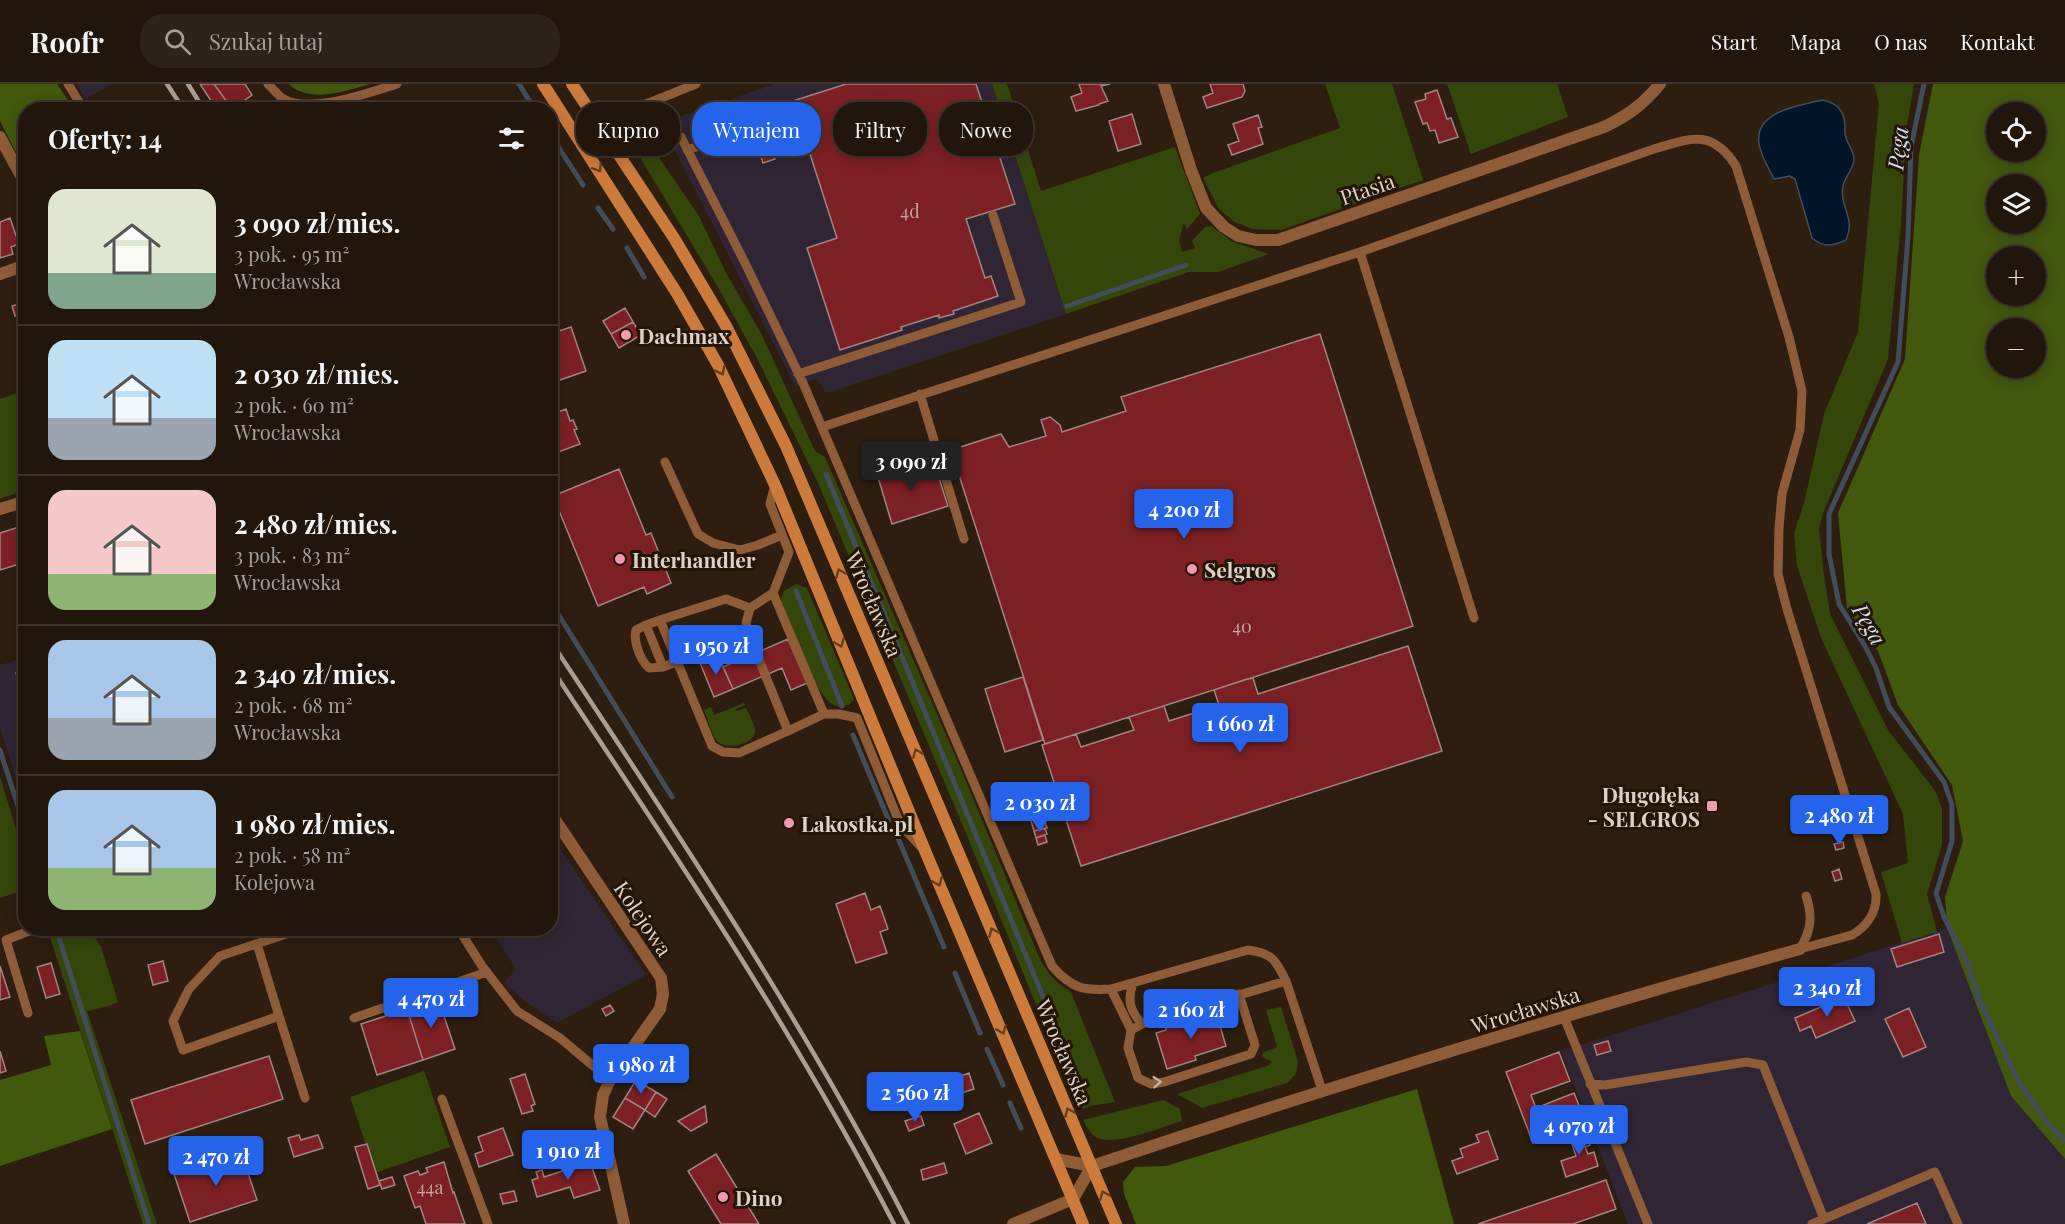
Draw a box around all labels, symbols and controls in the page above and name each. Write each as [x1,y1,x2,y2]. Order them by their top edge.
search box [140,14,560,68]
text: Roofr [30,23,104,60]
icon: search [161,25,194,58]
text: Szukaj tutaj [209,26,323,56]
text: Start [1711,27,1757,55]
text: Mapa [1790,27,1841,55]
text: O nas [1874,27,1927,55]
text: Kontakt [1960,27,2035,55]
chip: Kupno [576,102,680,156]
chip: Wynajem [692,102,821,156]
chip: Filtry [833,102,927,156]
chip: Nowe [939,102,1033,156]
map controls [1986,102,2046,378]
button: locate [1986,102,2046,162]
text: Oferty: 14 [48,121,162,156]
icon: filters [495,122,528,155]
water label: Pęga [1879,125,1915,172]
one-way arrow [591,162,603,172]
street label: Ptasia [1336,165,1399,210]
button: layers [1986,174,2046,234]
house number: 4d [900,199,920,223]
text: 3 090 zł/mies. [234,205,400,240]
icon: home [96,213,168,285]
text: 3 pok. · 95 m² [234,240,349,267]
button: + [1986,246,2046,306]
text: Wrocławska [234,267,341,294]
button: − [1986,318,2046,378]
place label: Dachmax [638,321,730,349]
marker: Dachmax [619,328,633,342]
text: 2 030 zł/mies. [234,356,400,391]
icon: home [96,364,168,436]
one-way arrow [713,365,725,376]
text: 2 pok. · 60 m² [234,391,354,418]
text: Wrocławska [234,418,341,445]
pin: 3 090 zł [849,441,973,492]
text: 3 090 zł [875,447,947,474]
pin: 4 200 zł [1122,489,1246,540]
text: 4 200 zł [1148,495,1220,522]
text: 2 480 zł/mies. [234,506,398,541]
icon: home [96,514,168,586]
text: 3 pok. · 83 m² [234,541,350,568]
place label: Interhandler [632,545,756,573]
street label: Wrocławska [840,546,910,662]
marker: Interhandler [613,552,627,566]
place label: Selgros [1204,555,1276,583]
marker: Selgros [1185,562,1199,576]
text: Wrocławska [234,568,341,595]
one-way arrow [835,569,847,580]
water label: Pęga [1846,597,1894,650]
house number: 40 [1232,614,1252,638]
pin: 1 950 zł [654,625,778,676]
text: 1 950 zł [683,631,749,658]
one-way arrow [833,637,845,648]
text: 2 340 zł/mies. [234,656,396,691]
icon: home [96,664,168,736]
text: 2 pok. · 68 m² [234,691,352,718]
pin: 1 660 zł [1178,703,1302,754]
text: 1 660 zł [1206,709,1274,736]
text: Wrocławska [234,718,341,745]
one-way arrow [912,748,924,759]
place label: Długołęka - SELGROS [1588,780,1700,832]
pin: 2 030 zł [978,782,1102,833]
text: 2 030 zł [1005,788,1075,815]
pin: 2 480 zł [1777,795,1901,846]
marker: Długołęka - SELGROS [1705,799,1719,813]
text: 2 480 zł [1804,801,1874,828]
text: 1 980 zł/mies. [234,806,396,841]
place label: Lakostka.pl [801,809,914,837]
icon: home [96,814,168,886]
marker: Lakostka.pl [782,816,796,830]
text: 2 pok. · 58 m² [234,841,350,868]
text: Kolejowa [234,868,315,895]
street label: Kolejowa [609,875,680,961]
one-way arrow [931,875,943,886]
one-way arrow [988,928,1000,939]
pin: 2 340 zł [1765,967,1889,1018]
text: 2 340 zł [1793,973,1861,1000]
pin: 4 470 zł [369,978,493,1029]
street label: Wrocławska [1466,979,1583,1039]
text: 4 470 zł [397,984,465,1011]
pin: 2 160 zł [1129,989,1253,1040]
street label: Wrocławska [1030,994,1100,1110]
text: 2 160 zł [1157,995,1225,1022]
one-way arrow [995,1024,1007,1035]
pin: 1 980 zł [579,1044,703,1095]
text: 1 980 zł [607,1050,675,1077]
pin: 2 560 zł [853,1072,977,1123]
one-way arrow [1153,1075,1162,1088]
text: 2 560 zł [881,1078,949,1105]
pin: 4 070 zł [1517,1105,1641,1156]
one-way arrow [1065,1107,1077,1118]
text: 4 070 zł [1544,1111,1614,1138]
pin: 1 910 zł [506,1130,630,1181]
pin: 2 470 zł [154,1136,278,1187]
text: 1 910 zł [536,1136,600,1163]
text: 2 470 zł [182,1142,250,1169]
house number: 44a [417,1175,443,1199]
place label: Dino [735,1183,783,1211]
marker: Dino [716,1190,730,1204]
one-way arrow [1099,1190,1111,1201]

